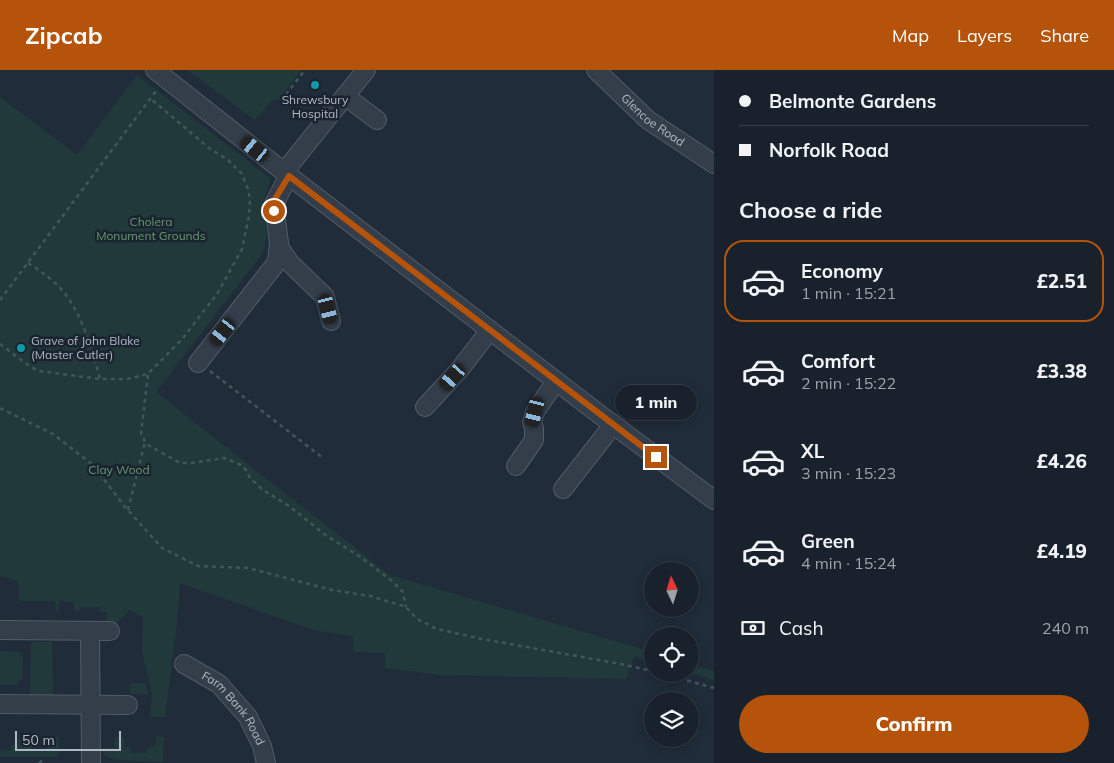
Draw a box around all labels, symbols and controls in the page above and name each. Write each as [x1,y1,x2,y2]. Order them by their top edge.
text: Zipcab [25,20,103,50]
text: Map [892,24,929,47]
text: Layers [957,24,1012,47]
text: Share [1040,24,1089,47]
marker: Shrewsbury Hospital [309,79,321,91]
text: Belmonte Gardens [769,89,936,113]
street label: Glencoe Road [618,90,688,149]
place label: Shrewsbury Hospital [282,92,349,121]
car [238,134,271,164]
text: Norfolk Road [769,138,889,162]
text: Choose a ride [739,196,882,224]
route start [263,200,285,222]
park label: Cholera Monument Grounds [96,214,206,243]
icon: car [741,259,786,304]
text: Economy [801,259,883,283]
text: £2.51 [1036,269,1087,293]
text: 1 min · 15:21 [801,283,896,303]
car [317,293,338,325]
car [207,316,238,348]
place label: Grave of John Blake (Master Cutler) [31,333,140,362]
marker: Grave of John Blake (Master Cutler) [15,342,27,354]
icon: car [741,349,786,394]
text: Comfort [801,349,875,373]
text: £3.38 [1036,359,1087,383]
car [437,361,468,393]
text: 2 min · 15:22 [801,373,896,393]
callout: 1 min [615,384,697,420]
text: 1 min [635,392,677,412]
car [524,396,545,428]
icon: car [741,439,786,484]
text: XL [801,439,824,463]
route end [645,446,667,468]
text: £4.26 [1036,449,1087,473]
park label: Clay Wood [88,462,150,477]
text: 3 min · 15:23 [801,463,896,483]
icon: car [741,529,786,574]
text: Green [801,529,855,553]
text: £4.19 [1036,539,1087,563]
text: 4 min · 15:24 [801,553,896,573]
north arrow [644,562,699,618]
map controls [644,562,699,747]
icon: cash [739,614,767,642]
text: Cash [779,616,824,640]
text: 240 m [1042,618,1089,638]
button: locate [644,627,699,682]
street label: Farm Bank Road [199,668,268,747]
button: layers [644,692,699,747]
button: Confirm [739,695,1089,753]
scale bar [15,728,121,751]
text: 50 m [22,731,55,749]

